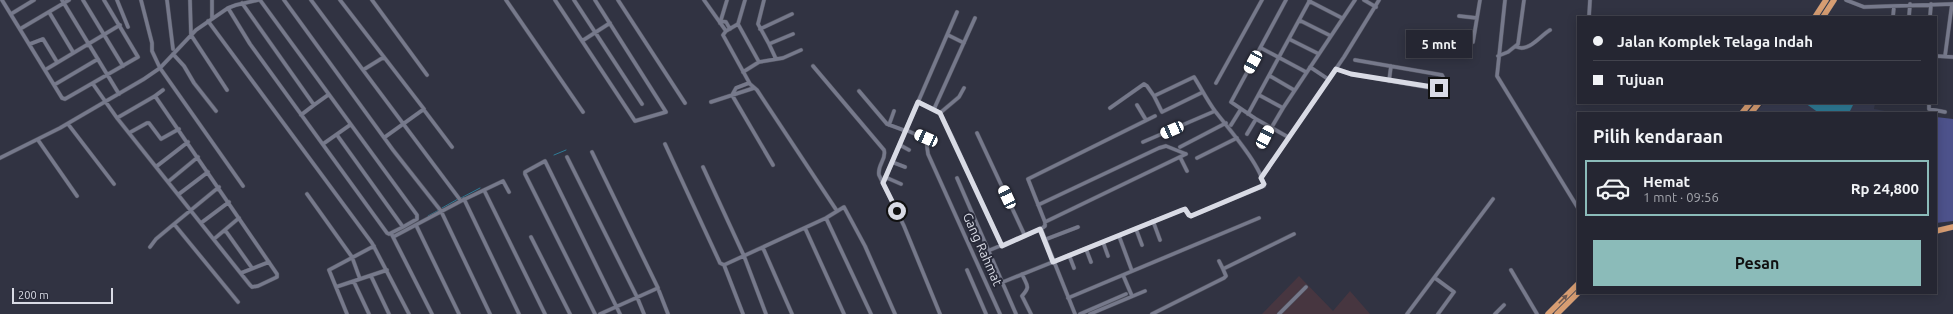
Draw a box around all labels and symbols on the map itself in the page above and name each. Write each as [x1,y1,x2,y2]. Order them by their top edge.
callout: 5 mnt [1406,30,1472,58]
car [1242,49,1264,75]
route end [1430,79,1448,97]
car [1159,120,1185,140]
car [1254,124,1276,150]
car [913,128,939,148]
car [996,184,1018,210]
route start [888,202,906,220]
street label: Gang Rahmat [961,210,1005,288]
scale bar [12,286,113,305]
one-way arrow [1558,294,1568,304]

